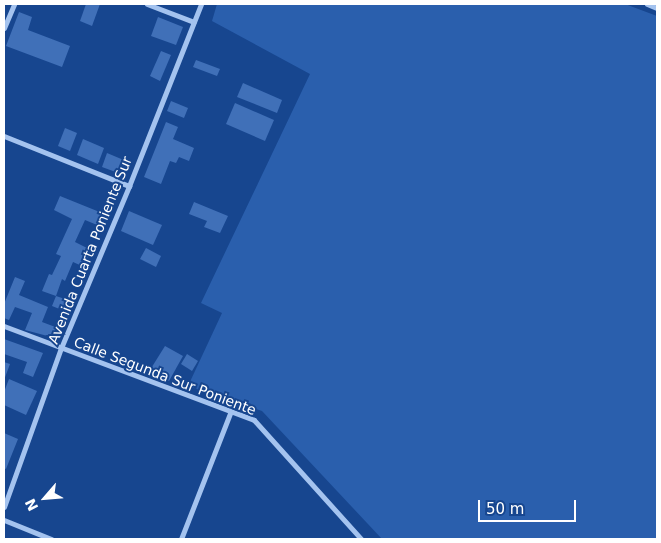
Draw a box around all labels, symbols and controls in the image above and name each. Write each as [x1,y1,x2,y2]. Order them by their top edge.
street label: Avenida Cuarta Poniente Sur [45,154,135,346]
street label: Calle Segunda Sur Poniente [71,333,259,419]
north arrow [20,473,70,523]
scale bar [481,490,578,522]
text: N [22,496,41,514]
text: 50 m [486,500,524,518]

